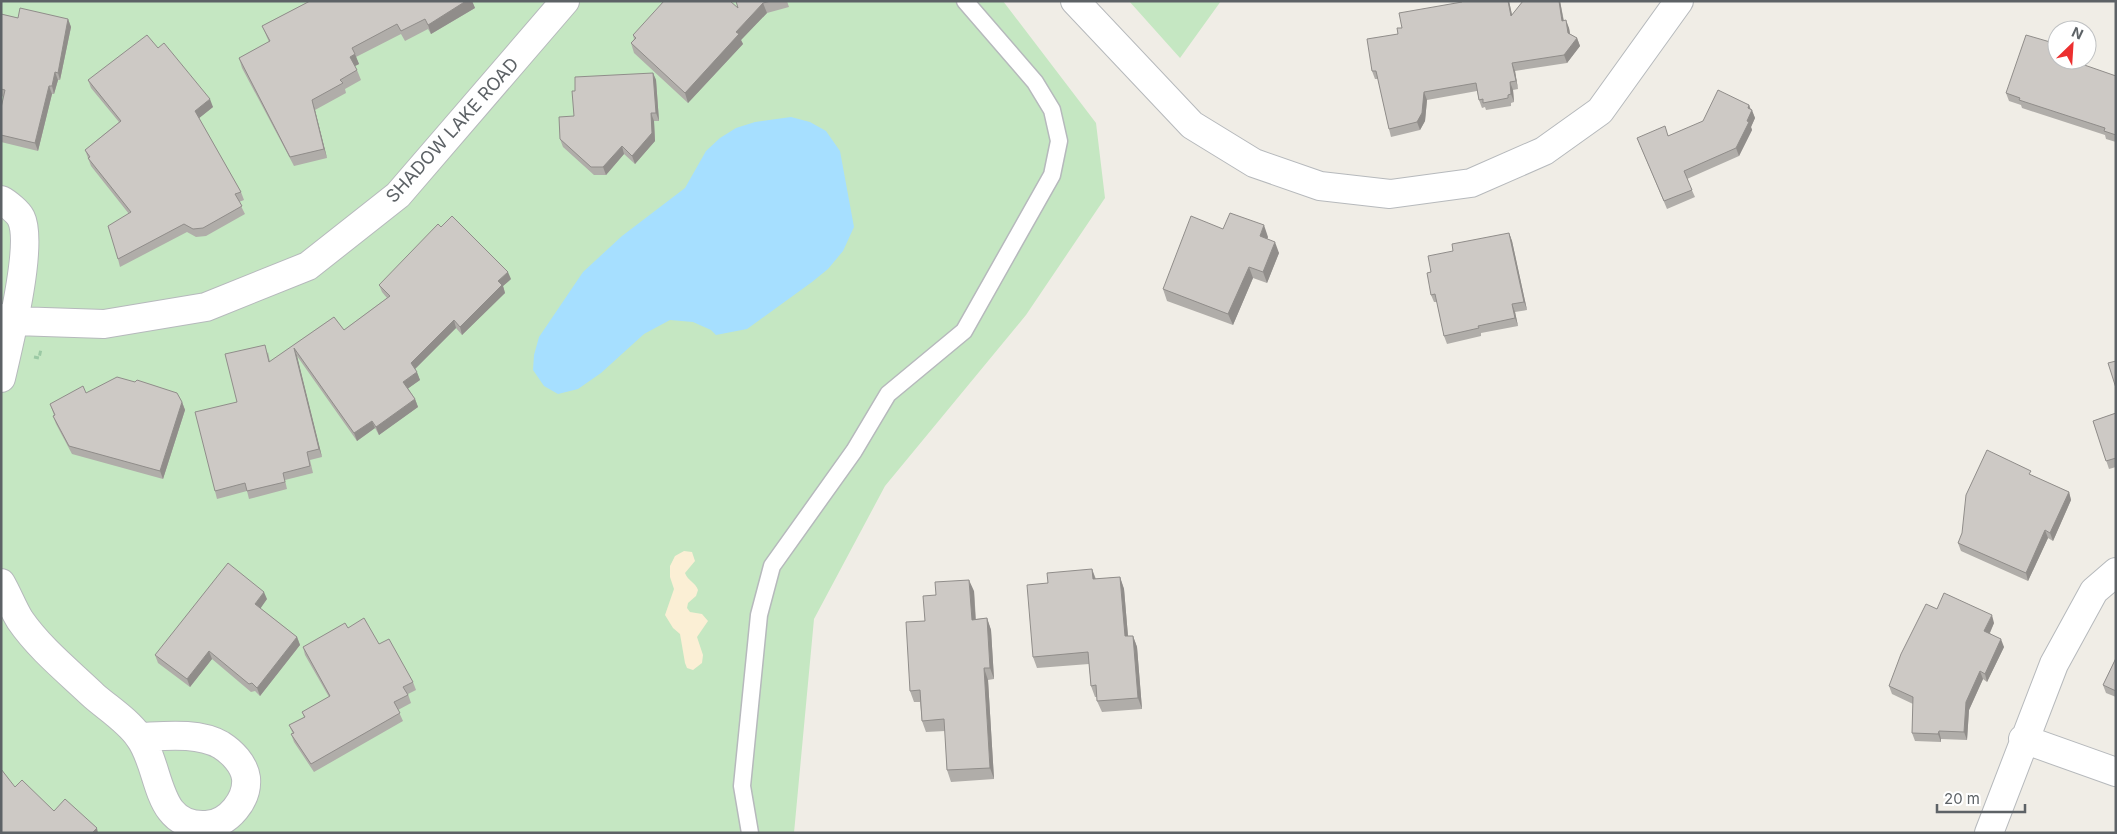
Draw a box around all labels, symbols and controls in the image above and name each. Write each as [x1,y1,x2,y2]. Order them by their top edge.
north arrow [2047,20,2097,70]
text: N [2069,23,2086,43]
street label: SHADOW LAKE ROAD [381,53,523,207]
scale bar [1937,782,2024,814]
text: 20 m [1944,789,1980,808]

